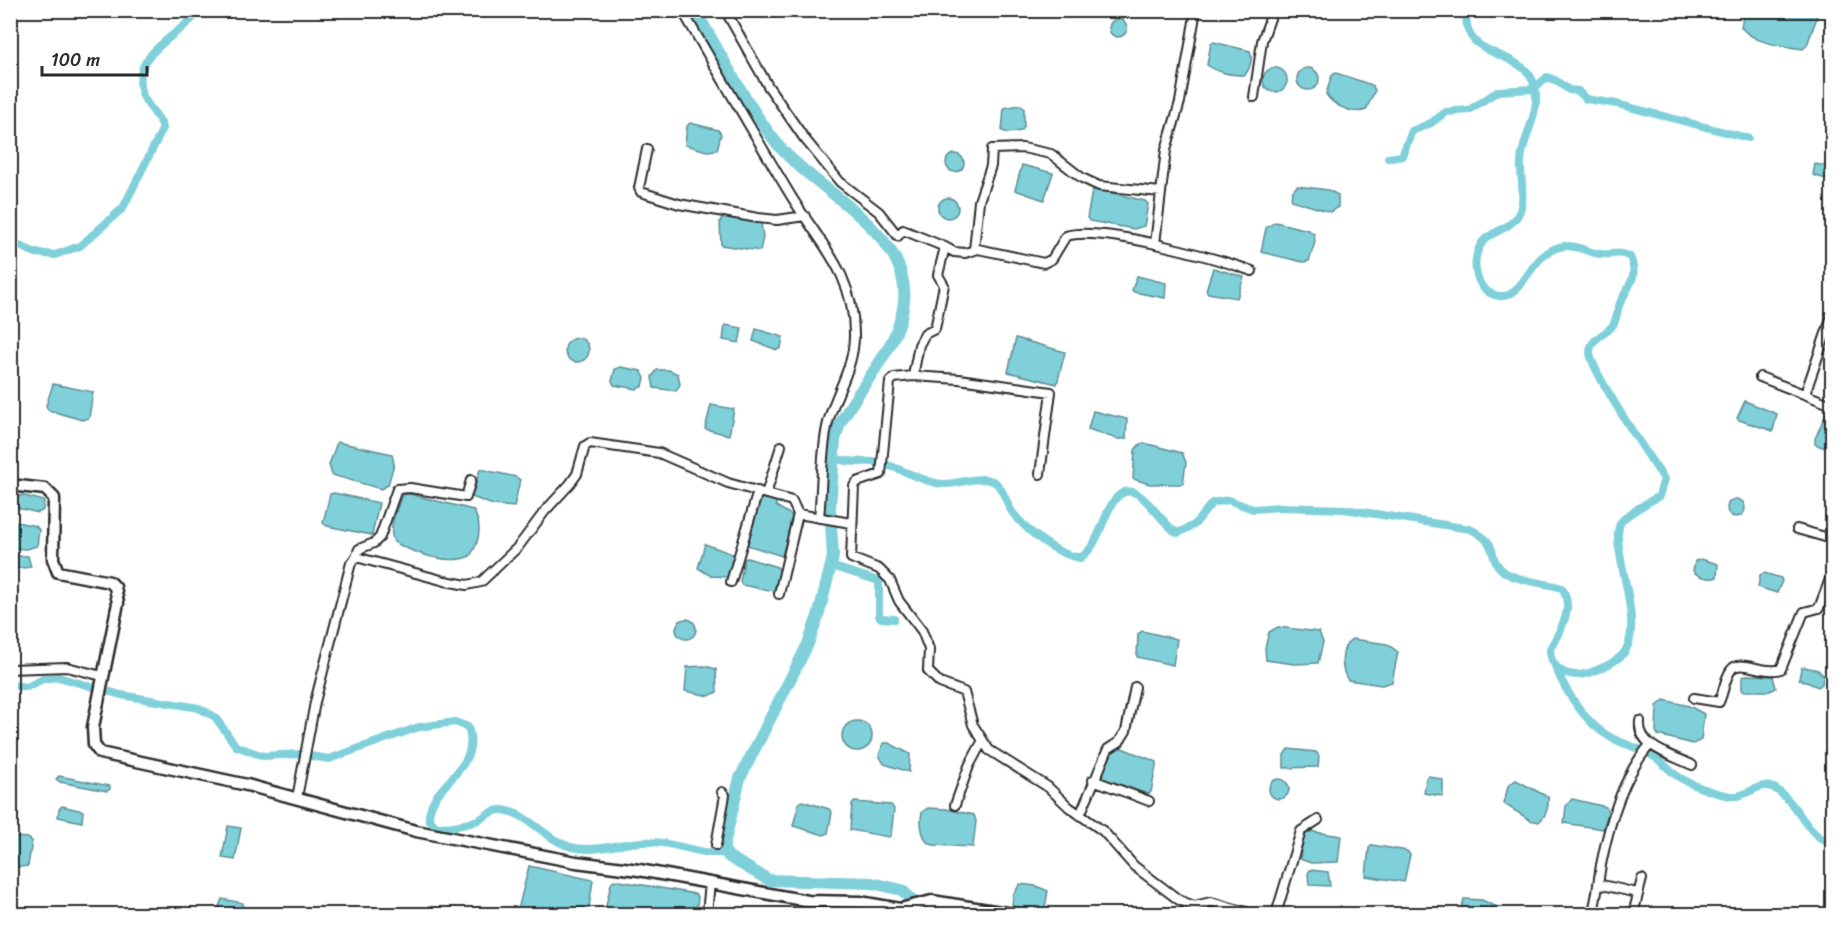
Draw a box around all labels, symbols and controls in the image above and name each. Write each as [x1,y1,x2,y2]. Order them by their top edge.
scale bar [42,39,147,77]
text: 100 m [51,44,100,76]

